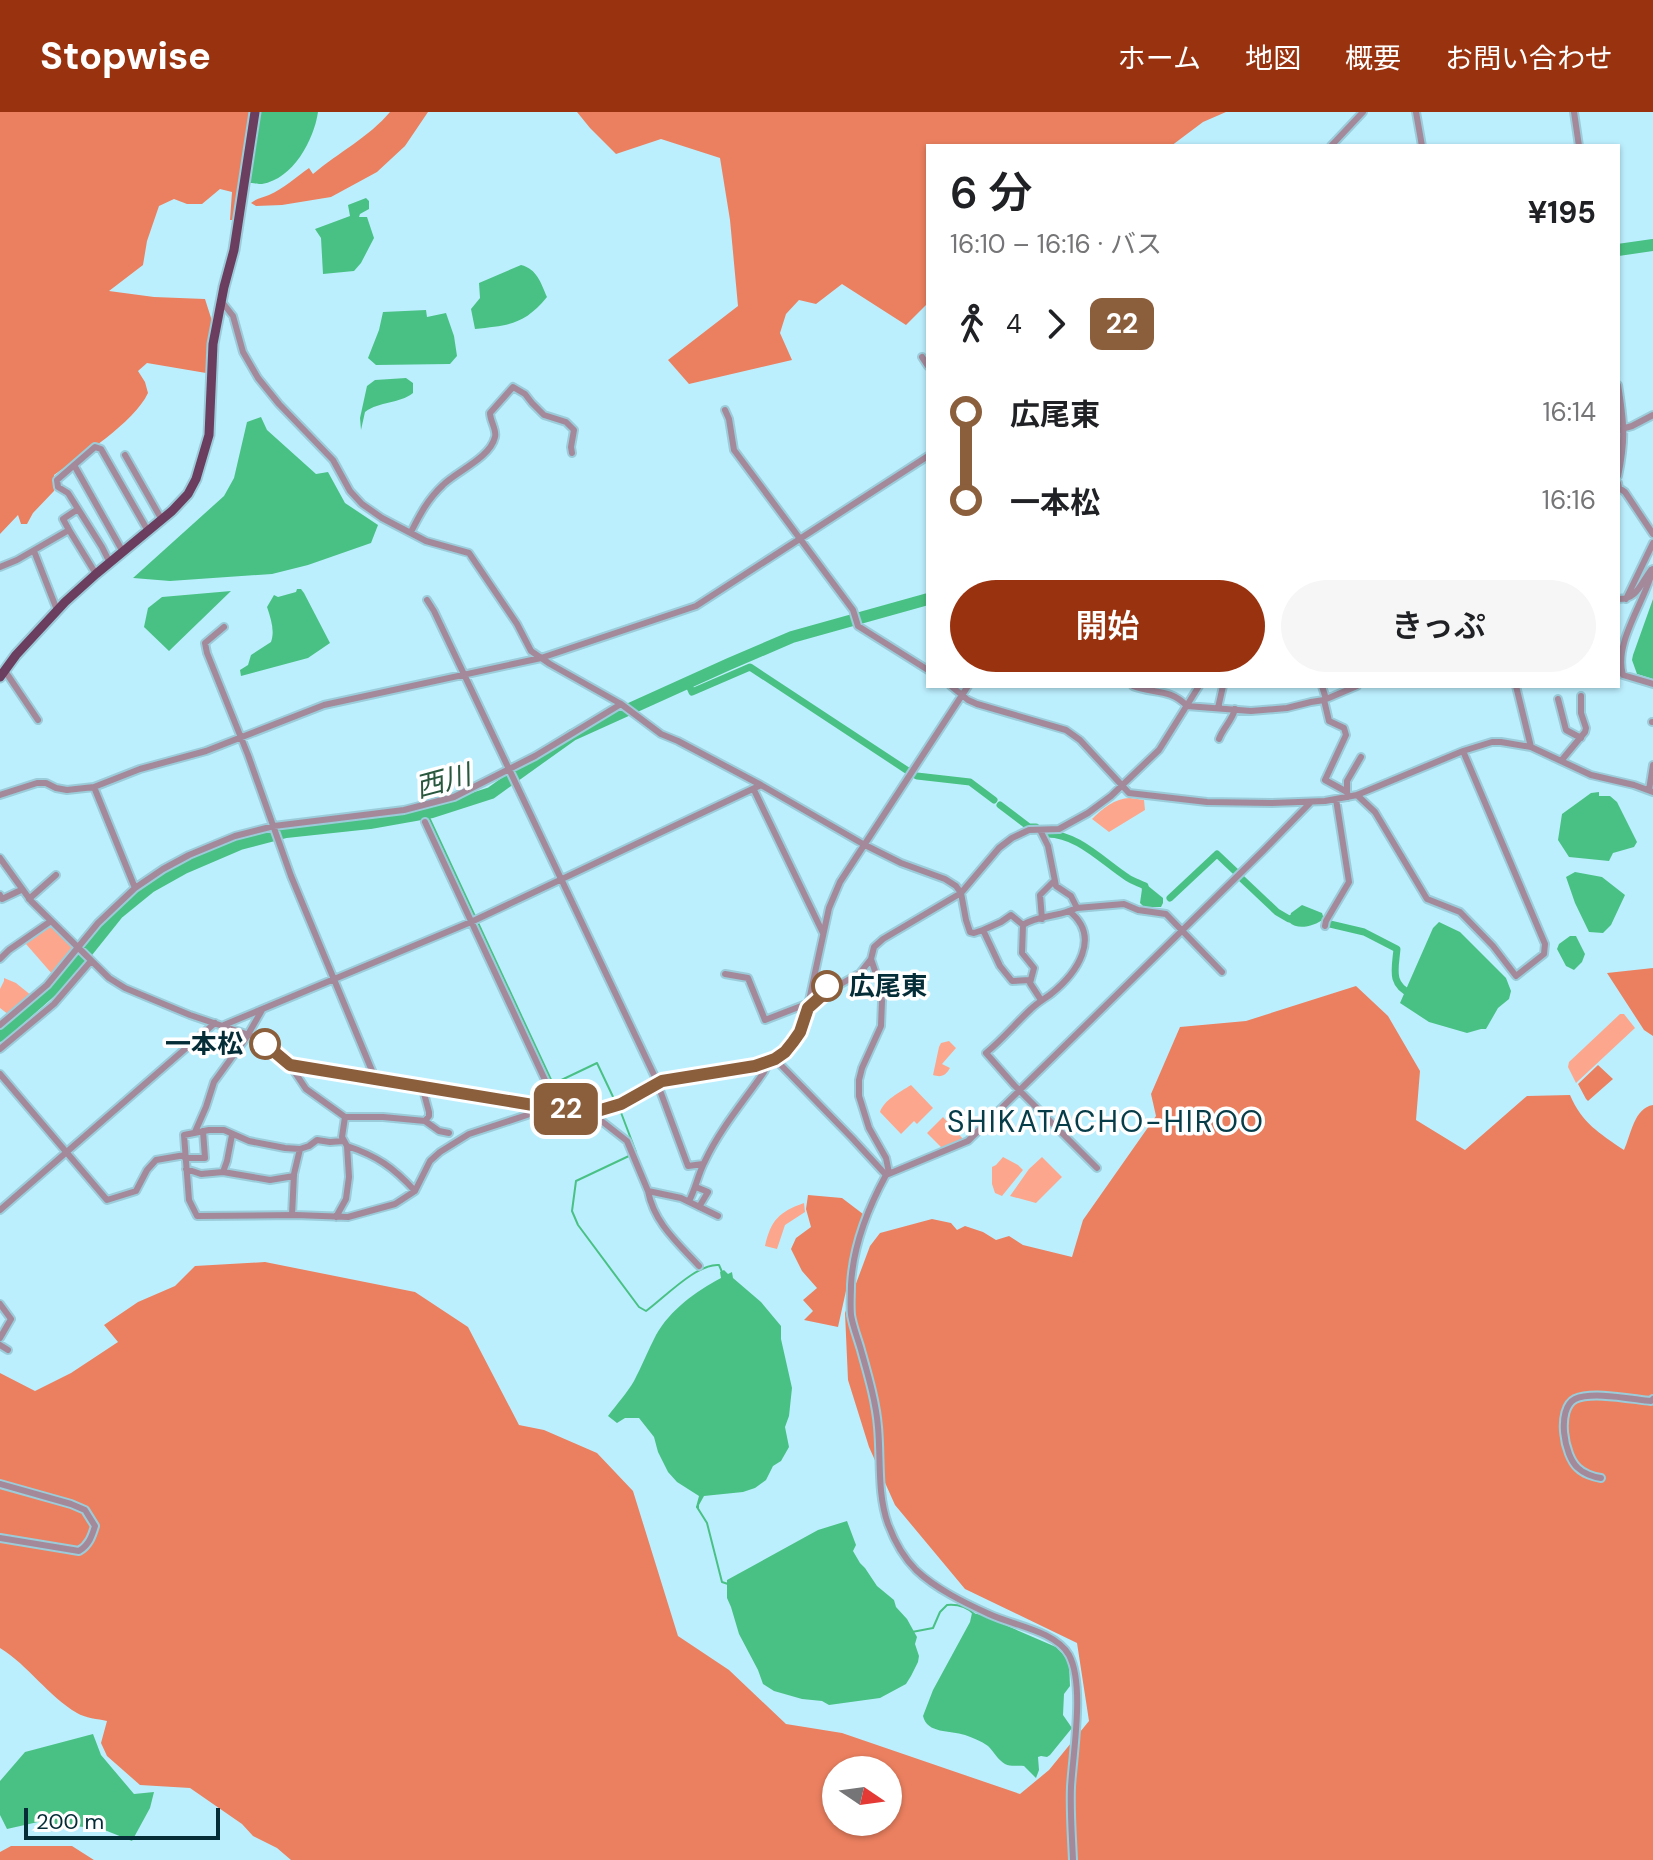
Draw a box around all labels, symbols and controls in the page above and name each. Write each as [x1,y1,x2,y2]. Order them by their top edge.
text: Stopwise [40,31,211,81]
text: ホーム [1118,40,1201,77]
text: 地図 [1245,40,1301,77]
text: 概要 [1345,40,1401,77]
text: お問い合わせ [1445,40,1613,77]
text: 6 分 [950,164,1033,222]
text: ¥195 [1528,193,1596,232]
text: 16:10 – 16:16 · バス [950,227,1162,261]
icon: walk [950,302,994,346]
icon: forward [1034,302,1078,346]
text: 22 [1106,305,1138,342]
text: 4 [1006,307,1022,341]
text: 広尾東 [1010,395,1100,434]
text: 16:14 [1542,395,1596,429]
text: 一本松 [1010,483,1100,522]
text: 16:16 [1542,483,1596,517]
button: 開始 [950,580,1265,672]
button: きっぷ [1281,580,1596,672]
water label: 西川 [411,755,478,806]
place label: 広尾東 [849,969,927,1003]
marker: 広尾東 [812,971,842,1001]
place label: 一本松 [165,1027,243,1061]
marker: 一本松 [250,1029,280,1059]
line badge: 22 [530,1083,602,1135]
text: 22 [550,1090,582,1127]
district label: SHIKATACHO-HIROO [947,1102,1265,1141]
north arrow [822,1756,902,1836]
map controls [822,1756,902,1836]
scale bar [24,1804,220,1840]
text: 200 m [36,1807,104,1836]

